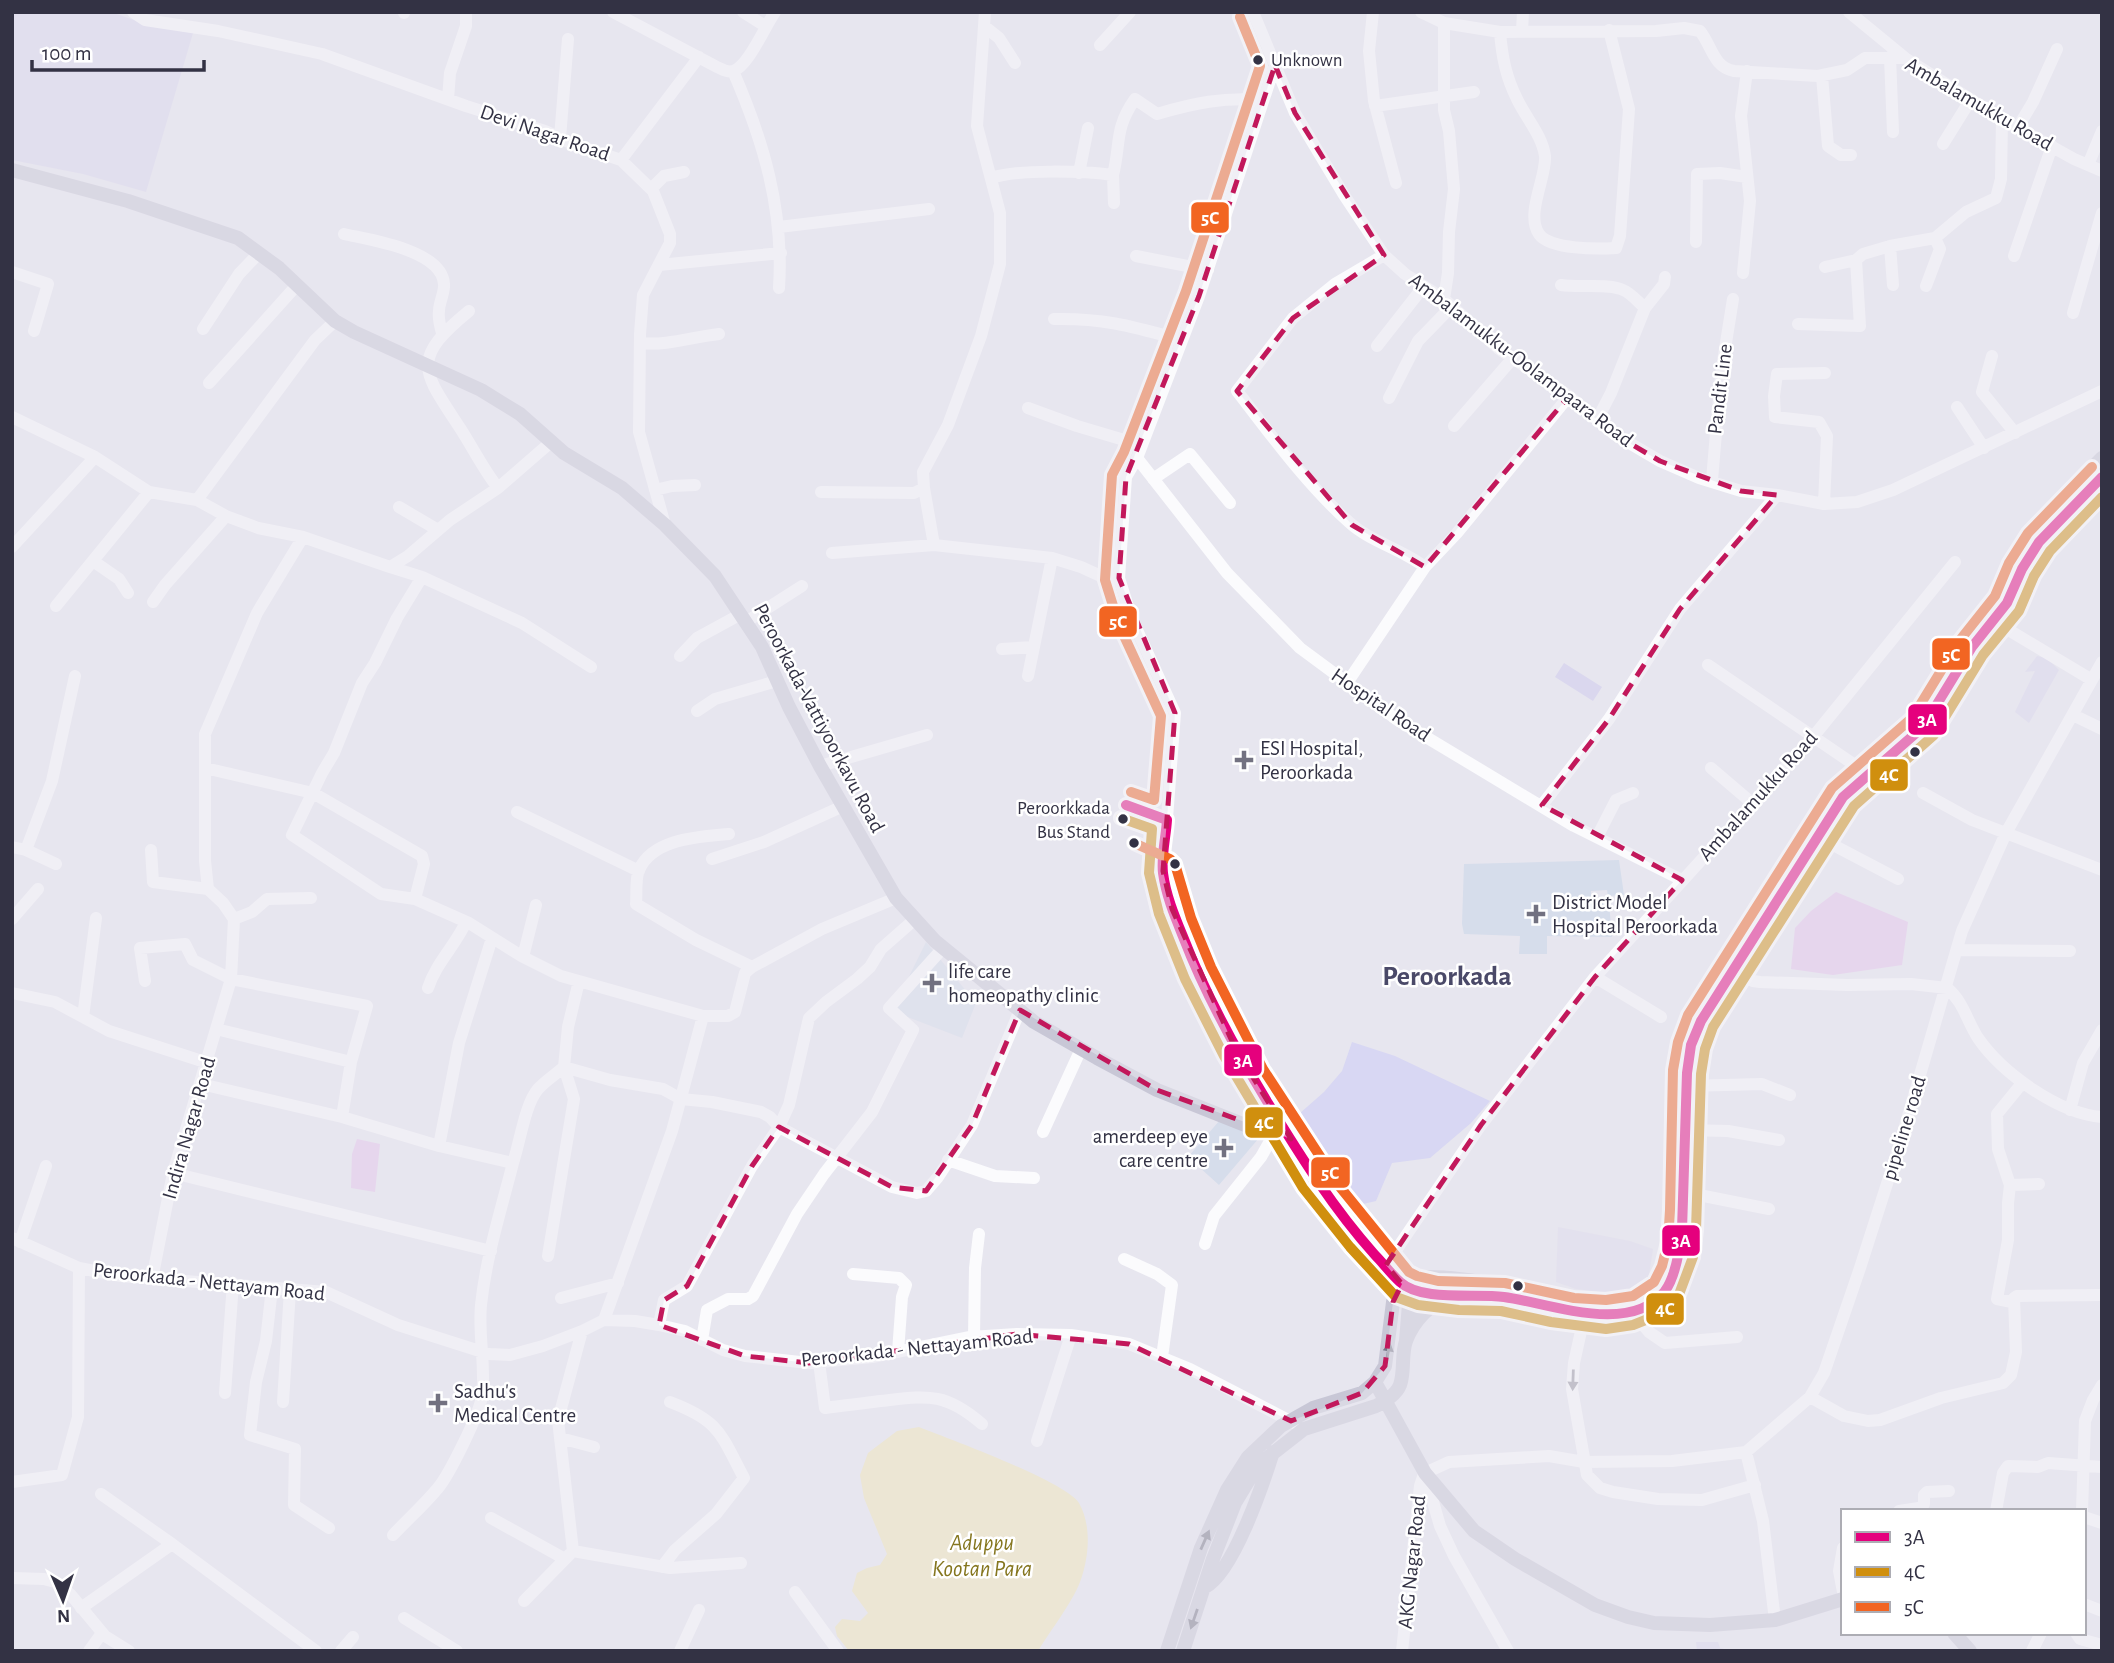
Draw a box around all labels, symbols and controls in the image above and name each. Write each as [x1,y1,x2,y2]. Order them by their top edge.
scale bar [32,28,203,72]
text: 100 m [42,43,92,64]
place label: Unknown [1271,51,1342,70]
marker: Unknown [1251,53,1265,67]
street label: Ambalamukku Road [1902,53,2056,155]
street label: Devi Nagar Road [477,101,613,165]
line badge: 5C [1190,201,1230,234]
text: 5C [1201,209,1219,228]
street label: Ambalamukku-Oolampaara Road [1405,269,1637,451]
street label: Pandit Line [1704,342,1736,436]
street label: Peroorkada-Vattiyoorkavu Road [750,600,888,836]
line badge: 5C [1098,605,1138,638]
text: 5C [1109,613,1127,632]
line badge: 5C [1931,637,1971,671]
text: 5C [1942,646,1960,665]
street label: Hospital Road [1328,664,1434,746]
line badge: 3A [1907,703,1948,736]
text: 3A [1917,711,1937,730]
street label: Ambalamukku Road [1694,727,1822,865]
place label: ESI Hospital, Peroorkada [1260,738,1363,783]
unlabelled marker [1908,745,1922,759]
marker: ESI Hospital, Peroorkada [1234,750,1254,770]
line badge: 4C [1869,758,1909,792]
text: 4C [1879,766,1899,785]
place label: Peroorkkada Bus Stand [1017,799,1110,842]
marker: Peroorkkada Bus Stand [1116,812,1130,826]
unlabelled marker [1127,836,1141,850]
unlabelled marker [1168,857,1182,871]
place label: District Model Hospital Peroorkada [1552,892,1718,937]
marker: District Model Hospital Peroorkada [1526,904,1546,924]
place label: life care homeopathy clinic [948,961,1098,1006]
district label: Peroorkada [1382,963,1512,991]
marker: life care homeopathy clinic [922,973,942,993]
line badge: 3A [1223,1043,1263,1077]
text: 3A [1233,1052,1253,1071]
street label: Indira Nagar Road [159,1054,219,1202]
street label: pipeline road [1878,1073,1930,1183]
line badge: 4C [1244,1106,1284,1139]
text: 4C [1254,1114,1274,1133]
place label: amerdeep eye care centre [1093,1126,1208,1171]
marker: amerdeep eye care centre [1214,1138,1234,1158]
line badge: 5C [1310,1156,1351,1189]
text: 5C [1321,1164,1339,1183]
line badge: 3A [1661,1224,1701,1257]
text: 3A [1671,1232,1691,1251]
street label: Peroorkada - Nettayam Road [92,1259,326,1305]
unlabelled marker [1511,1279,1525,1293]
line badge: 4C [1645,1292,1685,1326]
text: 4C [1655,1300,1675,1319]
street label: Peroorkada - Nettayam Road [800,1325,1034,1371]
one-way arrow [1383,1342,1394,1364]
one-way arrow [1567,1369,1578,1391]
place label: Sadhu's Medical Centre [454,1381,576,1426]
marker: Sadhu's Medical Centre [428,1393,448,1413]
street label: AKG Nagar Road [1395,1494,1429,1630]
legend [1841,1509,2086,1635]
text: 3A [1904,1527,1925,1548]
one-way arrow [1200,1529,1211,1550]
water label: Aduppu Kootan Para [932,1532,1032,1581]
text: 4C [1904,1562,1925,1583]
north arrow [28,1565,98,1635]
text: 5C [1904,1597,1924,1618]
text: N [57,1606,70,1625]
one-way arrow [1188,1609,1199,1630]

